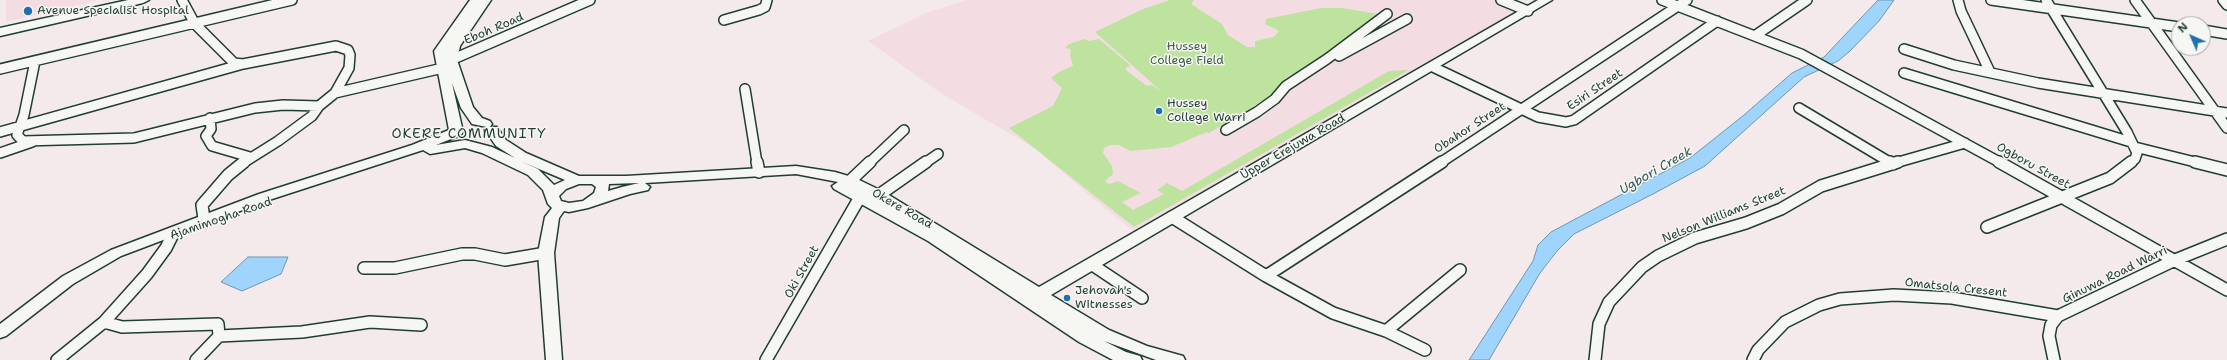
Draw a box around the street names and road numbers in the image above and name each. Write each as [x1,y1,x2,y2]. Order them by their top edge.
street label: Eboh Road [462,10,526,48]
street label: Esiri Street [1564,66,1626,114]
street label: Obahor Street [1431,99,1509,157]
street label: Upper Erejuwa Road [1238,111,1348,183]
street label: Ogboru Street [1994,140,2072,192]
street label: Nelson Williams Street [1660,184,1788,246]
street label: Okere Road [869,186,935,232]
street label: Ajamimogha Road [168,195,274,243]
street label: Oki Street [782,243,822,301]
street label: Ginuwa Road Warri [2060,243,2170,307]
street label: Omatsola Cresent [1904,275,2008,301]

